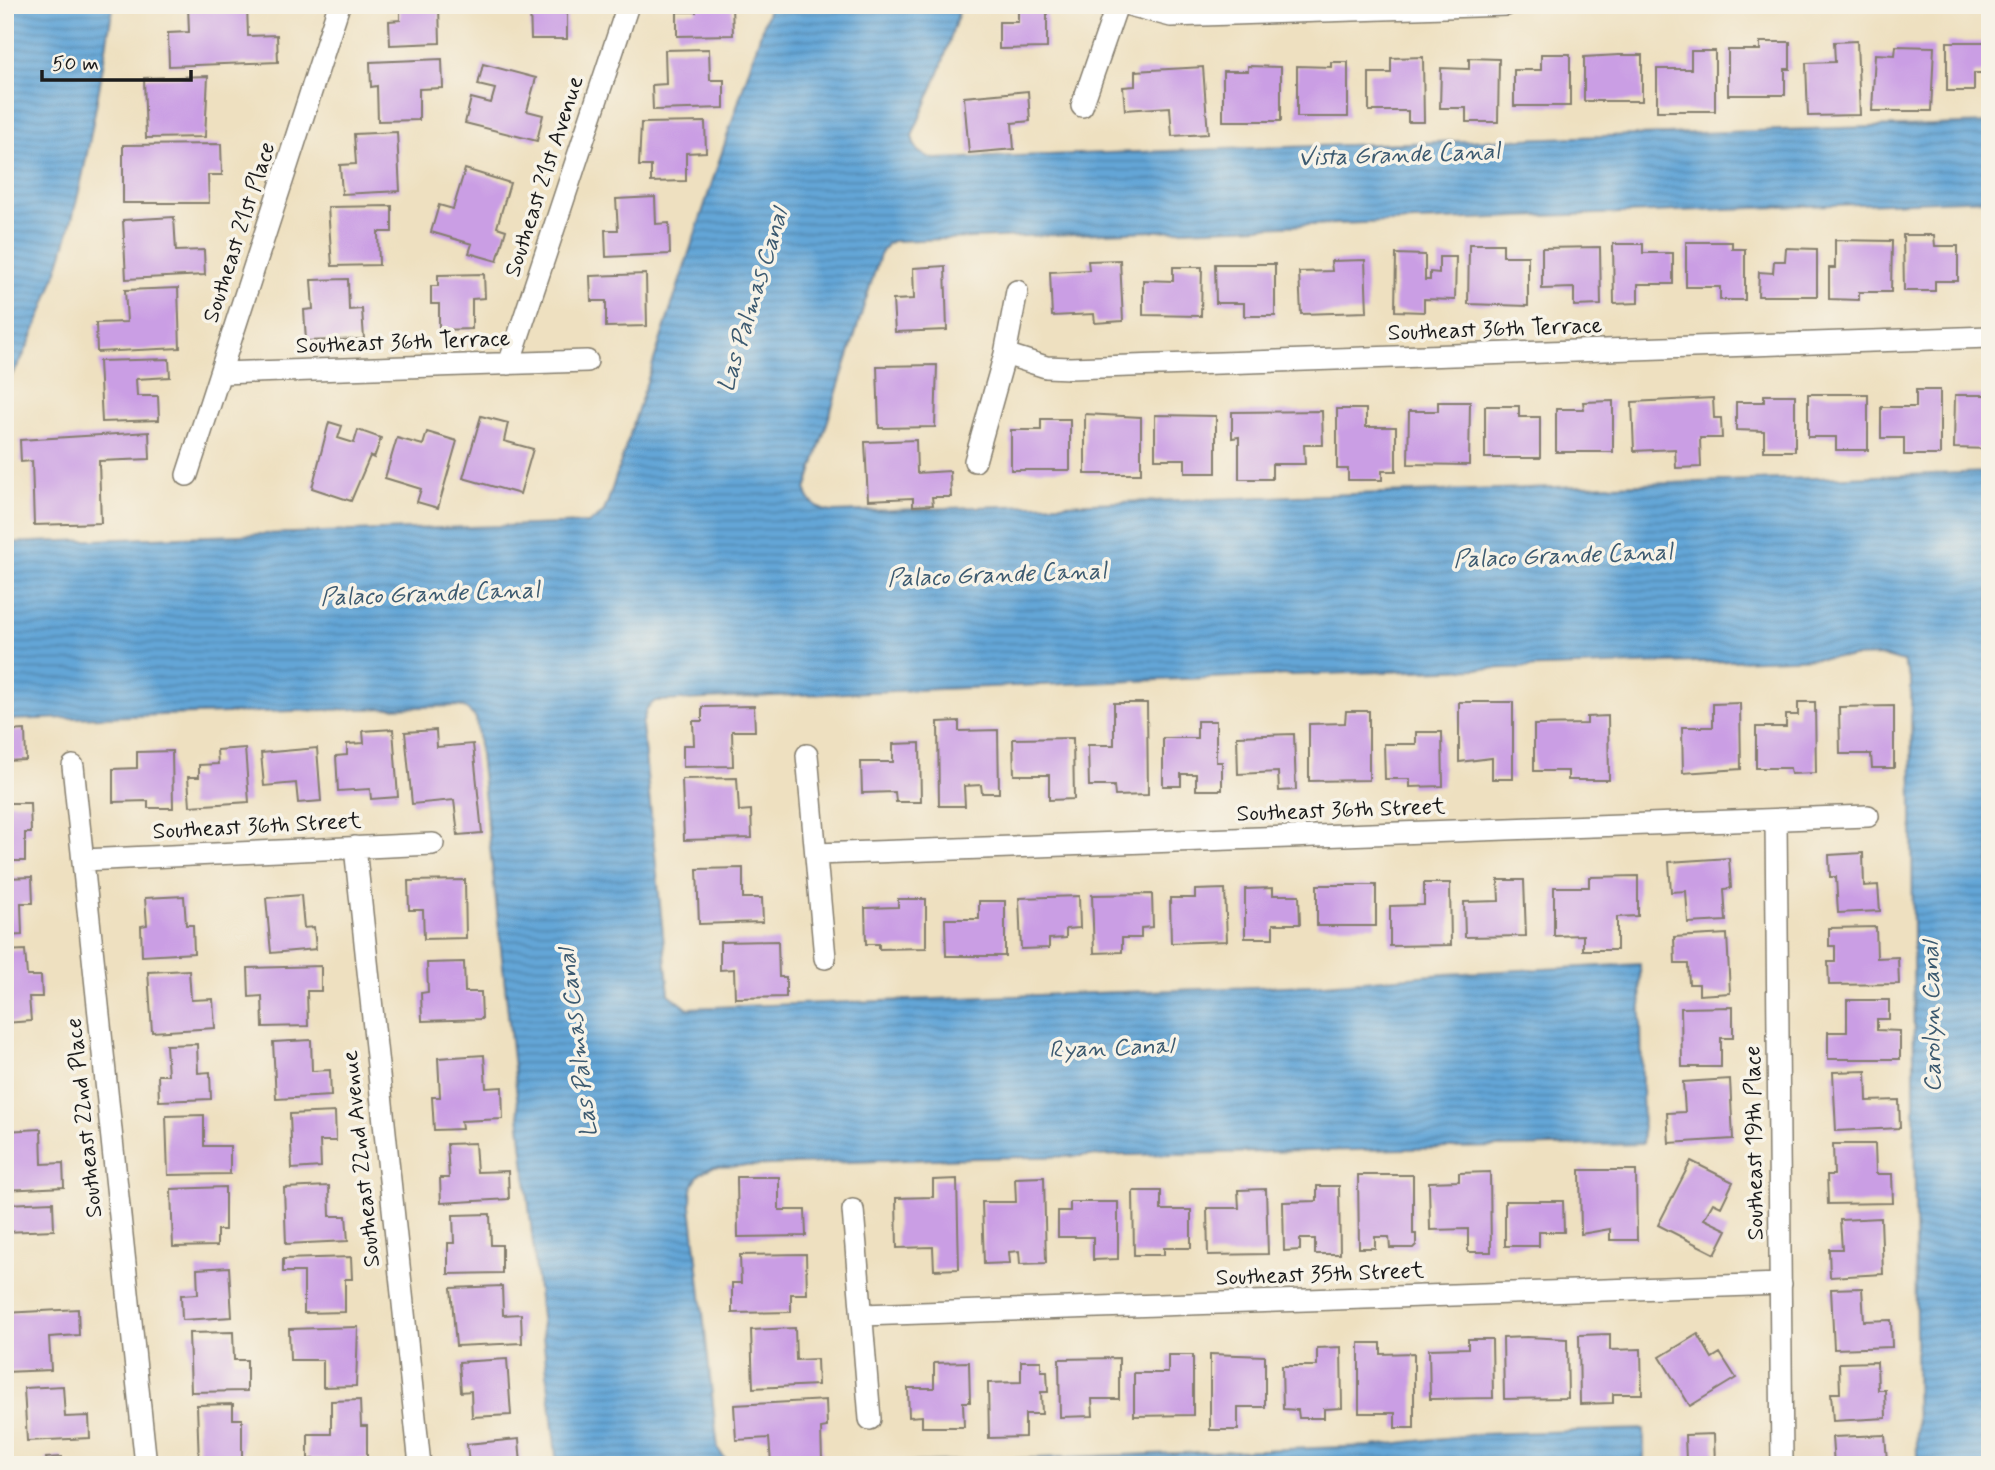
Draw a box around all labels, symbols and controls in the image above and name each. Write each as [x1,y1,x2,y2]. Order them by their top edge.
scale bar [42,38,191,82]
text: 50 m [52,50,99,78]
street label: Southeast 21st Avenue [498,72,592,281]
water label: Vista Grande Canal [1297,136,1503,175]
street label: Southeast 21st Place [197,138,283,327]
water label: Las Palmas Canal [711,202,797,396]
street label: Southeast 36th Terrace [1387,311,1603,349]
street label: Southeast 36th Terrace [295,324,511,362]
water label: Palaco Grande Canal [1453,537,1675,576]
water label: Palaco Grande Canal [887,556,1109,595]
water label: Palaco Grande Canal [320,575,542,614]
street label: Southeast 36th Street [1236,792,1447,830]
street label: Southeast 36th Street [152,807,363,847]
water label: Carolyn Canal [1916,938,1949,1093]
water label: Las Palmas Canal [551,944,605,1139]
street label: Southeast 22nd Place [60,1016,110,1219]
water label: Ryan Canal [1048,1031,1177,1066]
street label: Southeast 19th Place [1738,1045,1772,1241]
street label: Southeast 22nd Avenue [336,1049,388,1269]
street label: Southeast 35th Street [1215,1256,1425,1294]

